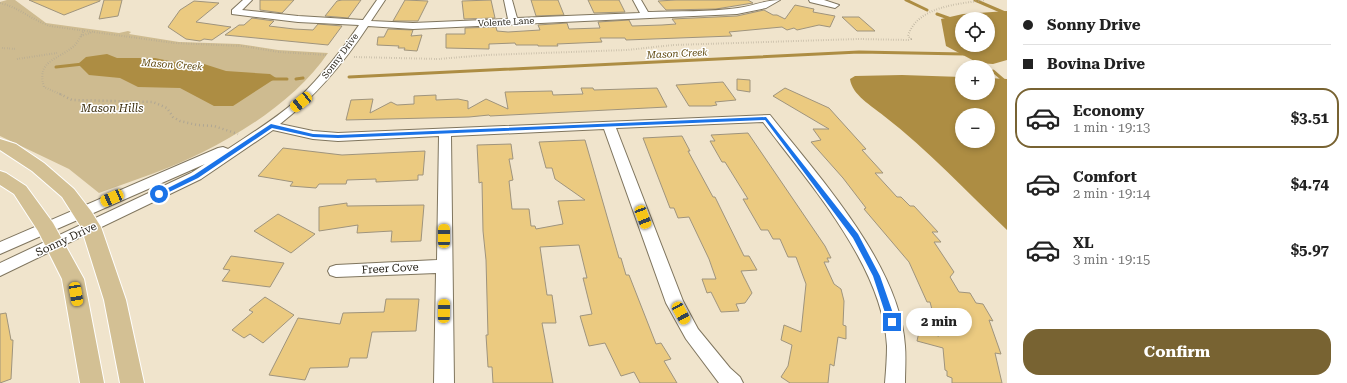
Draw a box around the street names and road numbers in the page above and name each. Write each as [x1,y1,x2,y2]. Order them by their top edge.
street label: Volente Lane [477,16,535,28]
street label: Sonny Drive [320,31,360,81]
street label: Sonny Drive [34,220,99,259]
street label: Freer Cove [361,261,419,276]

